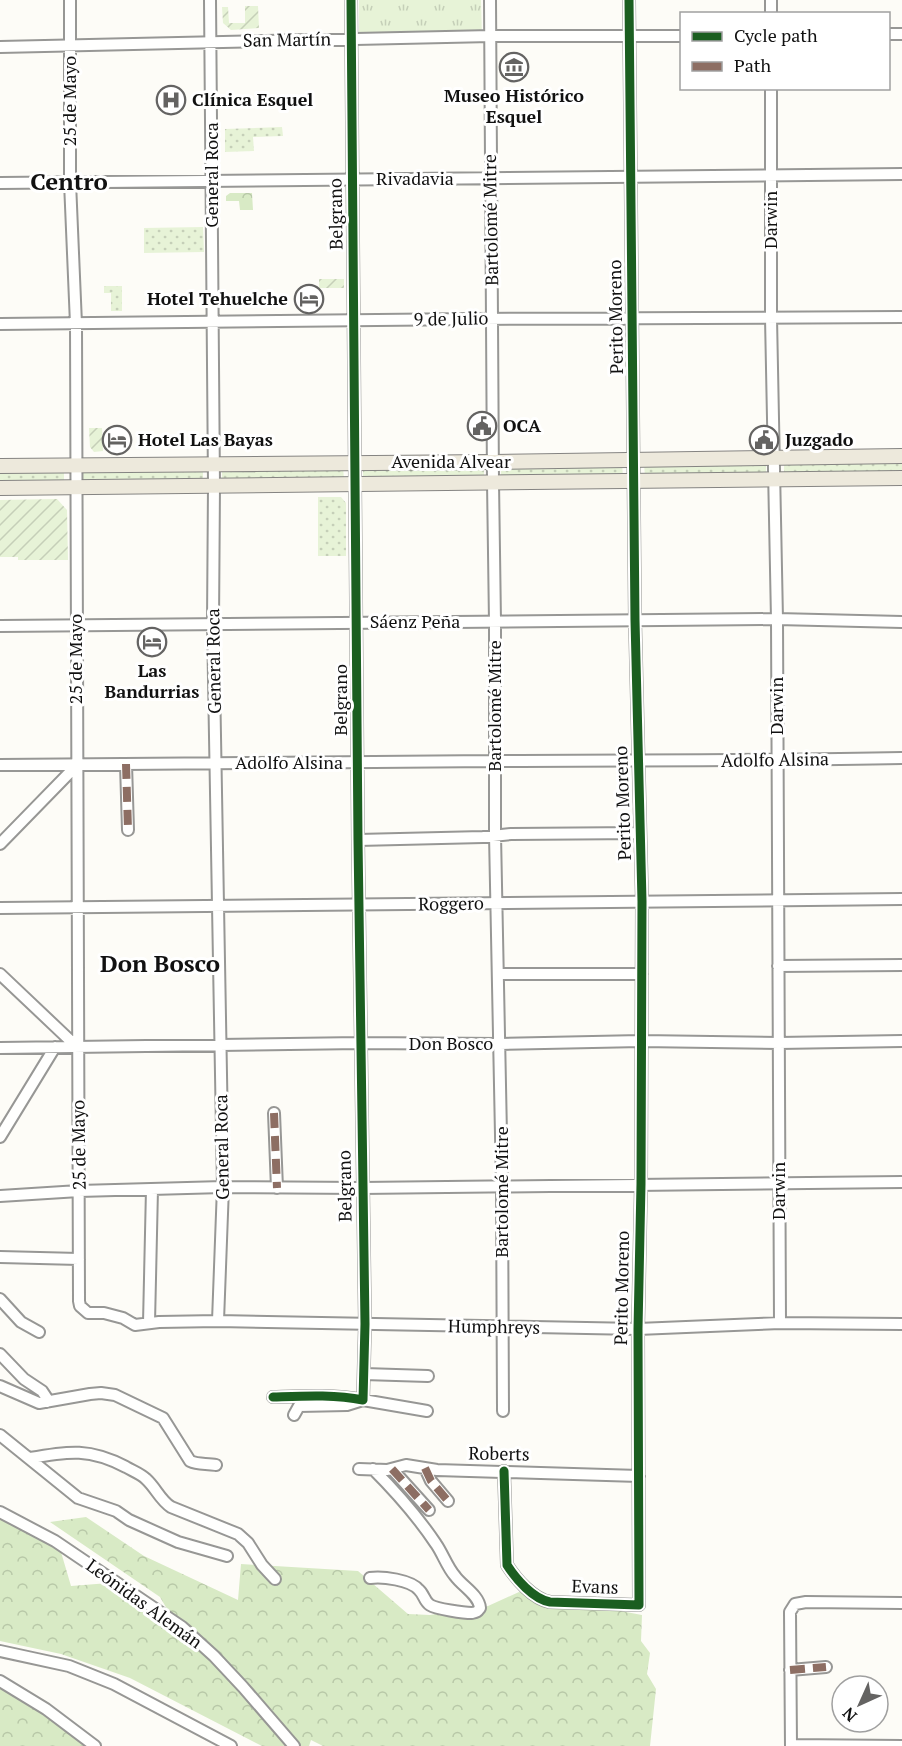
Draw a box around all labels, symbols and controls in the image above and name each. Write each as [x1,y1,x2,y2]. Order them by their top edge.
legend [680,12,890,90]
text: Cycle path [734,23,818,47]
street label: San Martín [243,26,332,52]
museum icon: Museo Histórico Esquel [498,51,530,83]
text: Path [734,53,771,77]
street label: 25 de Mayo [57,56,81,146]
place label: Museo Histórico Esquel [444,83,584,128]
hospital icon: Clínica Esquel [155,84,187,116]
place label: Clínica Esquel [192,87,313,111]
street label: General Roca [199,122,223,228]
street label: Bartolomé Mitre [477,154,503,286]
district label: Centro [30,165,108,197]
street label: Rivadavia [376,166,454,190]
street label: Belgrano [322,178,348,250]
street label: Darwin [758,191,782,249]
street label: Perito Moreno [602,259,628,375]
hotel icon: Hotel Tehuelche [293,283,325,315]
place label: Hotel Tehuelche [147,286,288,310]
street label: 9 de Julio [413,305,489,331]
public building icon: OCA [466,410,498,442]
place label: OCA [503,413,542,437]
hotel icon: Hotel Las Bayas [101,424,133,456]
public building icon: Juzgado [748,424,780,456]
place label: Hotel Las Bayas [138,427,273,451]
place label: Juzgado [785,427,854,451]
street label: Avenida Alvear [391,449,511,473]
street label: General Roca [200,608,226,714]
street label: Sáenz Peña [370,609,460,633]
street label: 25 de Mayo [63,614,87,704]
hotel icon: Las Bandurrias [136,626,168,658]
street label: Bartolomé Mitre [482,640,506,772]
place label: Las Bandurrias [105,658,199,703]
street label: Belgrano [328,664,352,736]
street label: Darwin [764,677,788,735]
street label: Perito Moreno [608,745,636,861]
street label: Adolfo Alsina [721,746,829,772]
street label: Adolfo Alsina [235,750,343,774]
street label: Roggero [418,890,484,916]
district label: Don Bosco [100,947,220,979]
street label: Don Bosco [409,1031,493,1055]
street label: General Roca [208,1094,234,1200]
street label: 25 de Mayo [65,1100,91,1190]
street label: Bartolomé Mitre [489,1126,513,1258]
street label: Belgrano [331,1150,357,1222]
street label: Darwin [766,1162,790,1220]
street label: Perito Moreno [608,1230,634,1346]
street label: Humphreys [448,1313,540,1339]
street label: Roberts [468,1440,530,1466]
street label: Leónidas Alemán [82,1553,208,1654]
street label: Evans [571,1573,619,1599]
north arrow [830,1674,890,1734]
text: N [837,1703,861,1727]

